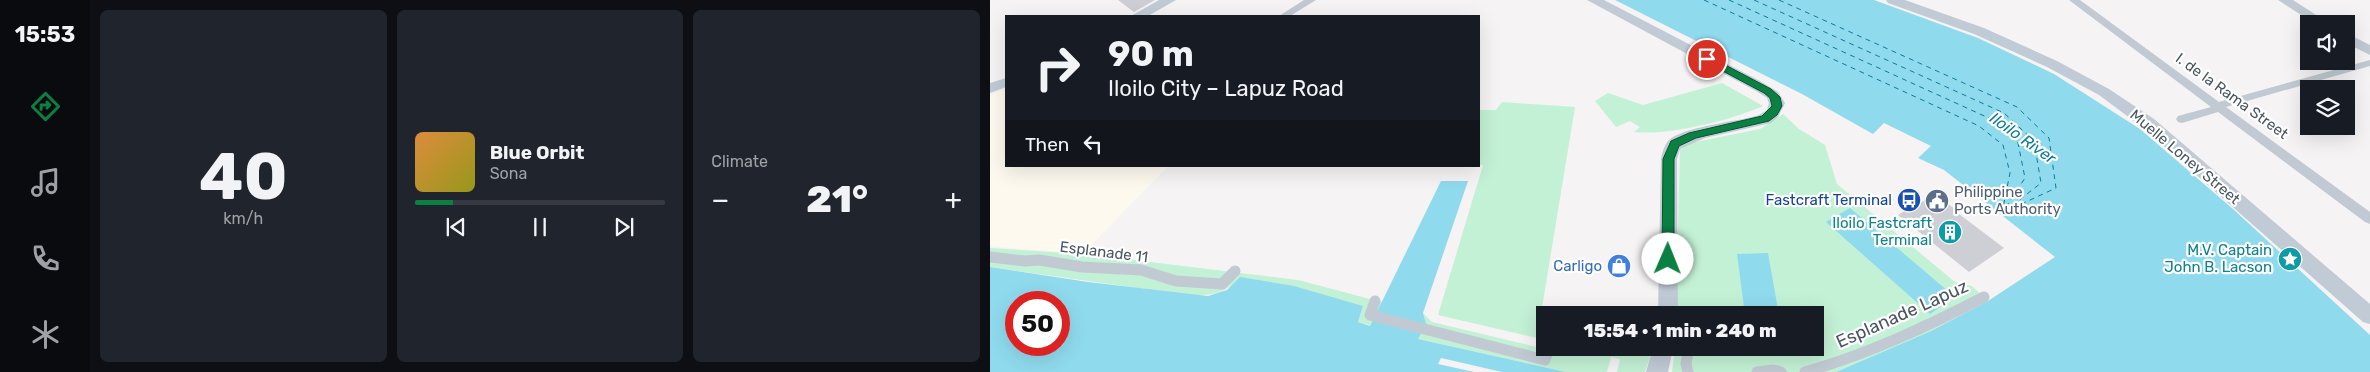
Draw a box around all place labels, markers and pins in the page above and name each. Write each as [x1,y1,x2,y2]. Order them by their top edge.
pin [1686,38,1728,80]
place label: Philippine Ports Authority [1954,183,2061,218]
bus stop icon: Fastcraft Terminal [1896,187,1922,213]
public building icon: Philippine Ports Authority [1924,188,1950,214]
place label: Fastcraft Terminal [1766,191,1892,209]
place label: Iloilo Fastcraft Terminal [1832,214,1932,249]
building icon: Iloilo Fastcraft Terminal [1937,219,1963,245]
place label: M.V. Captain John B. Lacson [2164,241,2272,276]
place icon: M.V. Captain John B. Lacson [2277,246,2303,272]
shop icon: Carligo [1606,253,1632,279]
place label: Carligo [1553,257,1602,275]

